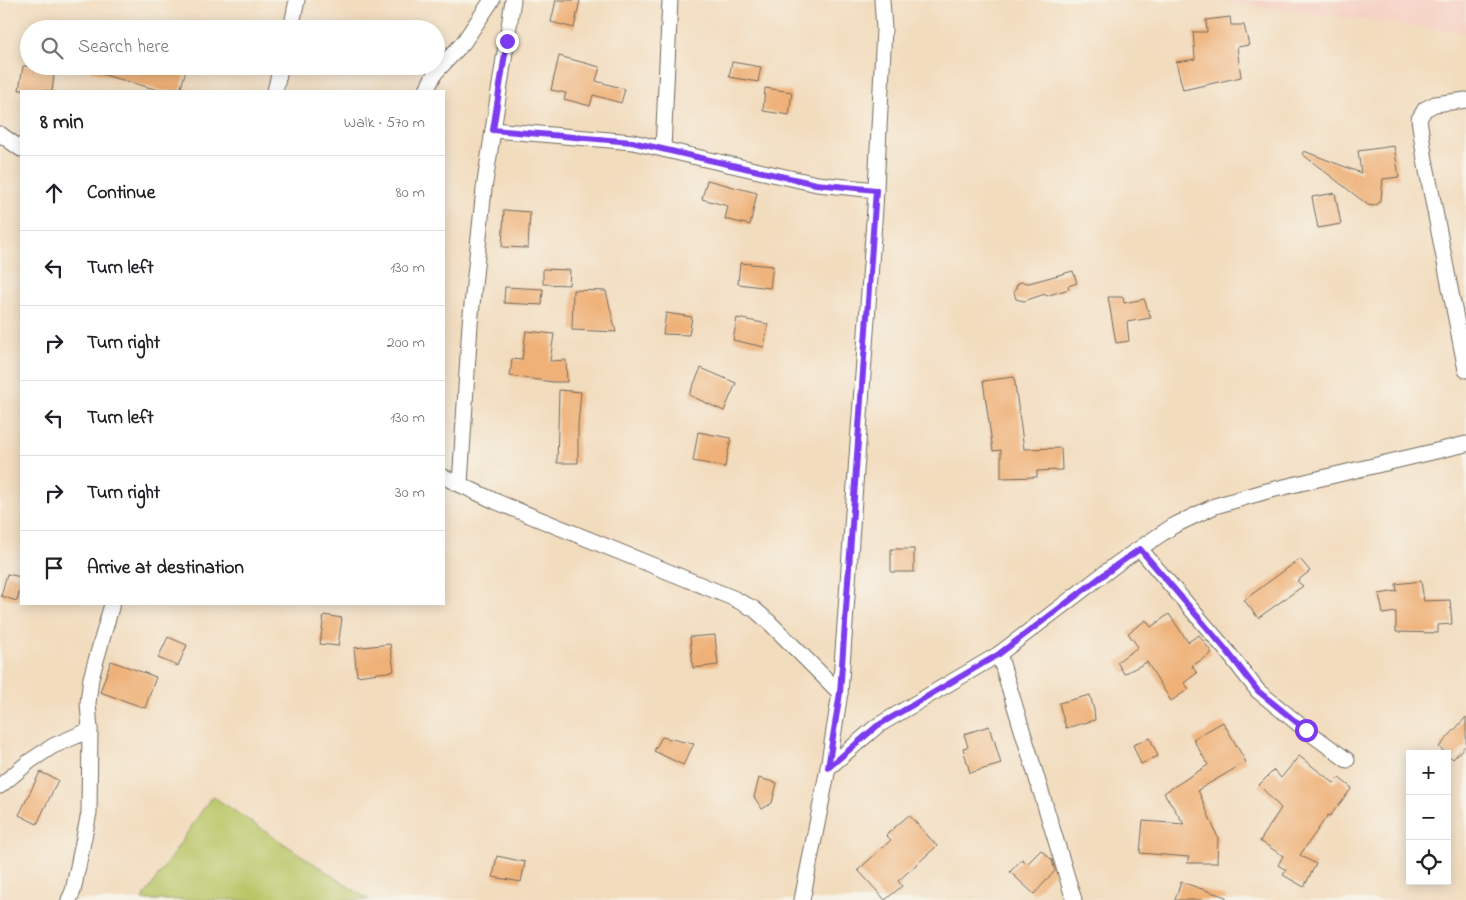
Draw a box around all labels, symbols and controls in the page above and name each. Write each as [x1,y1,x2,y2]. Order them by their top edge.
search box [20,20,445,75]
route end [496,30,519,53]
icon: search [38,34,66,62]
text: Search here [78,34,169,61]
text: 8 min [40,108,84,138]
text: Walk · 570 m [344,111,425,135]
icon: ahead [40,179,68,207]
text: Continue [87,180,155,207]
text: 80 m [396,181,425,205]
icon: left [40,254,68,282]
text: Turn left [87,255,154,282]
text: 130 m [390,256,425,280]
icon: right [40,329,68,357]
text: Turn right [87,330,160,357]
text: 200 m [387,331,425,355]
icon: left [40,404,68,432]
text: Turn left [87,405,154,432]
text: 130 m [390,406,425,430]
icon: right [40,479,68,507]
text: Turn right [87,480,160,507]
text: 30 m [395,481,425,505]
icon: arrive [40,554,68,582]
text: Arrive at destination [87,555,244,582]
route start [1295,719,1318,742]
map controls [1406,750,1451,885]
button: + [1406,750,1451,795]
button: − [1406,795,1451,840]
button: locate [1406,840,1451,885]

